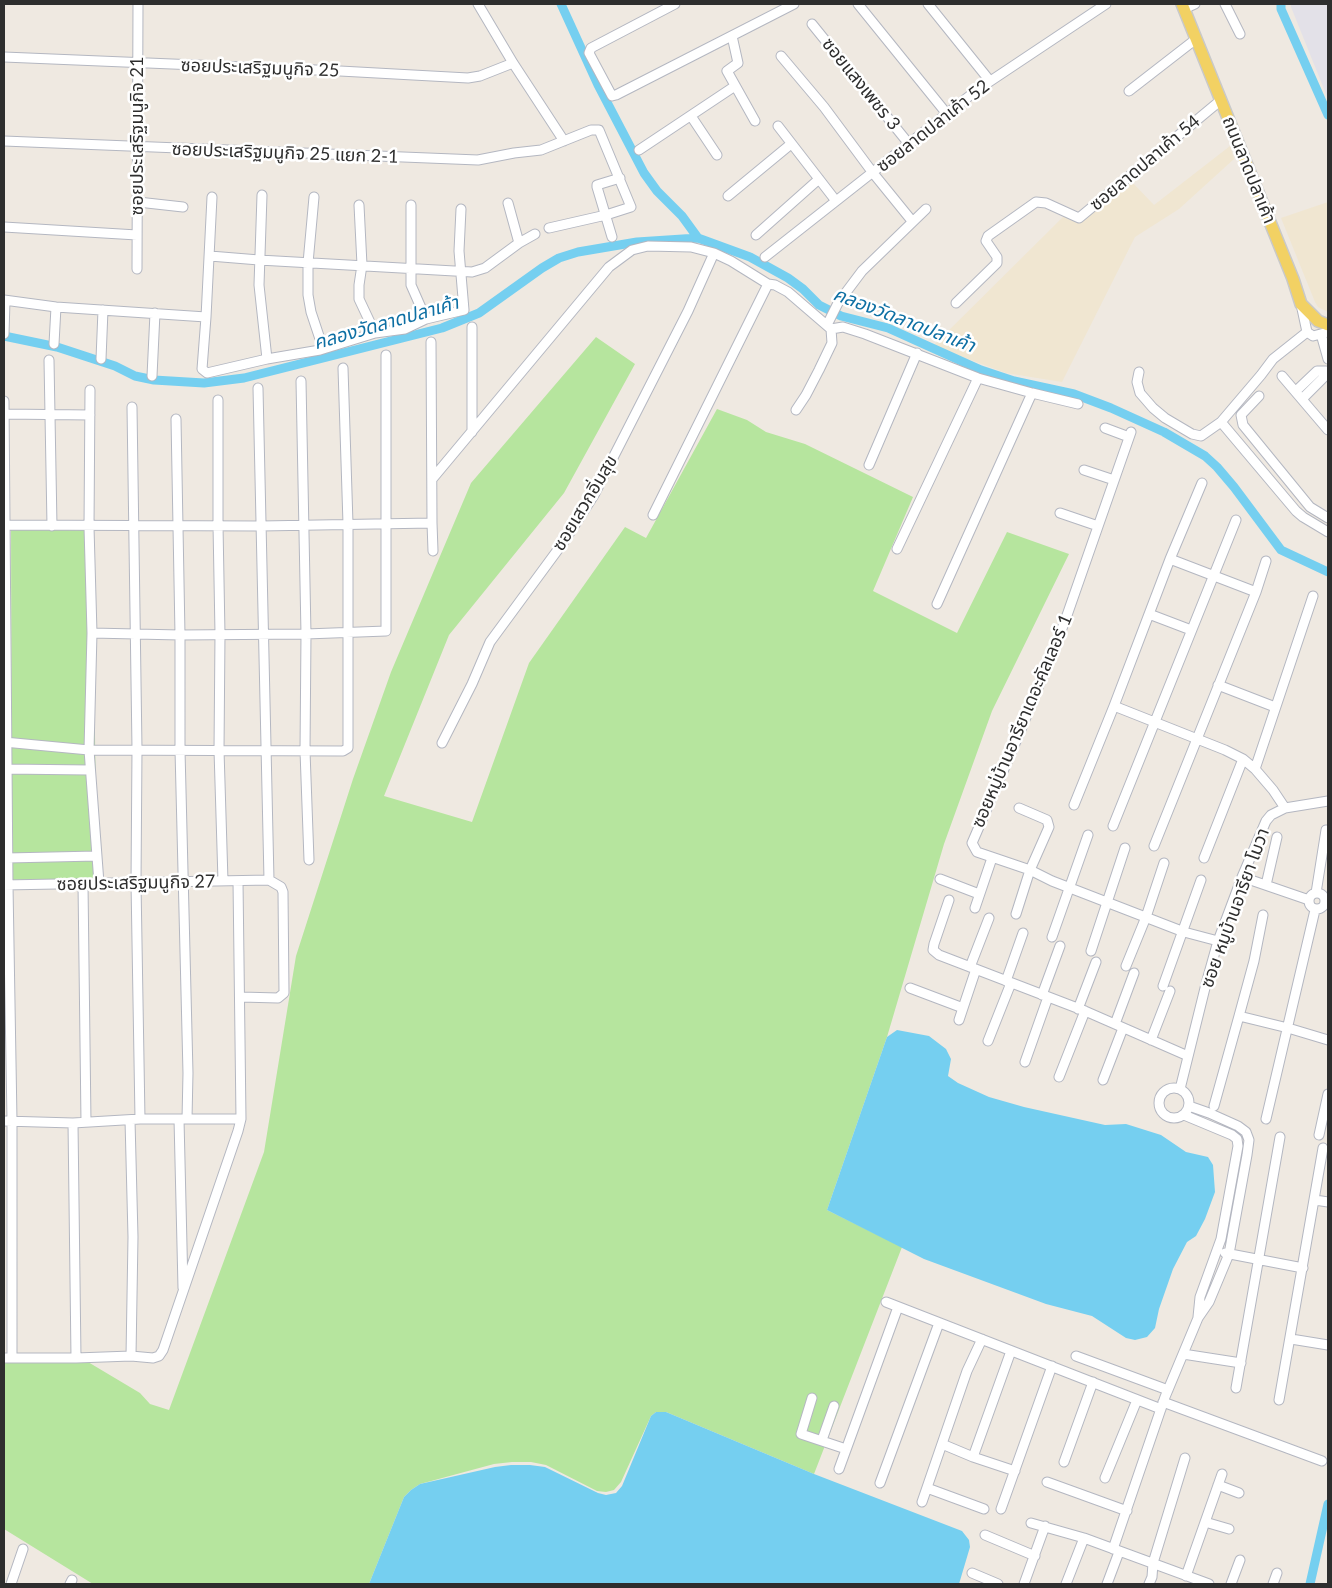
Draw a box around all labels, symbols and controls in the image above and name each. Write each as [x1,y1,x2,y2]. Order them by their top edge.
street label: ซอยแสงเพชร 3 [817,34,905,134]
street label: ซอยประเสริฐมนูกิจ 25 [180,54,340,82]
street label: ซอยประเสริฐมนูกิจ 21 [126,57,148,215]
street label: ซอยลาดปลาเค้า 52 [872,75,994,177]
street label: ซอยลาดปลาเค้า 54 [1086,111,1204,215]
street label: ถนนลาดปลาเค้า [1218,113,1280,227]
street label: ซอยประเสริฐมนูกิจ 25 แยก 2-1 [171,138,399,168]
water label: คลองวัดลาดปลาเค้า [830,283,978,357]
water label: คลองวัดลาดปลาเค้า [311,291,461,355]
street label: ซอยเสวกอิ่มสุข [548,451,622,555]
street label: ซอยหมู่บ้านอารียาเดอะคัลเลอร์ 1 [967,611,1077,831]
street label: ซอย หมูบ้านอารียา โมวา [1196,825,1274,991]
street label: ซอยประเสริฐมนูกิจ 27 [56,871,216,895]

